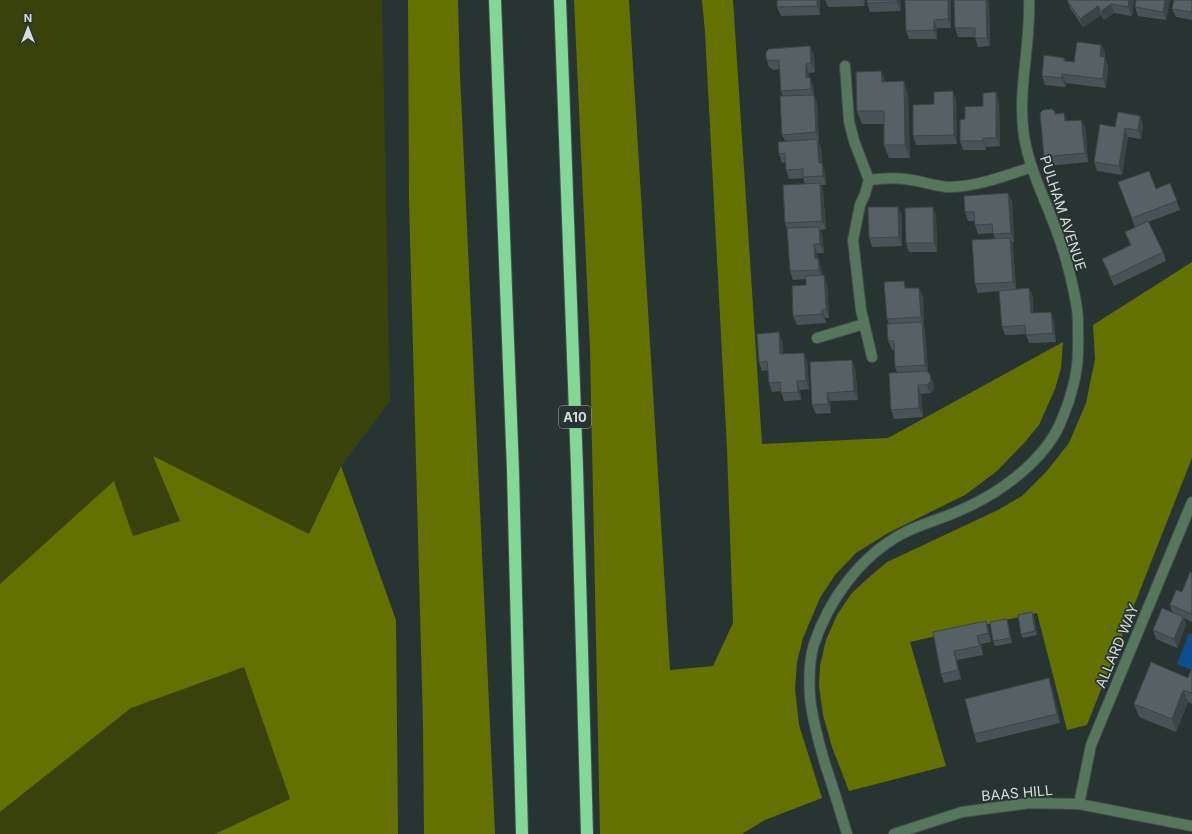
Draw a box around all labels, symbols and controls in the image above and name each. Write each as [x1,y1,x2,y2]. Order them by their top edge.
north arrow [8,8,48,48]
text: N [24,11,32,25]
street label: PULHAM AVENUE [1037,153,1090,273]
road number: A10 [559,406,591,428]
street label: ALLARD WAY [1091,601,1142,690]
street label: BAAS HILL [981,781,1053,804]

